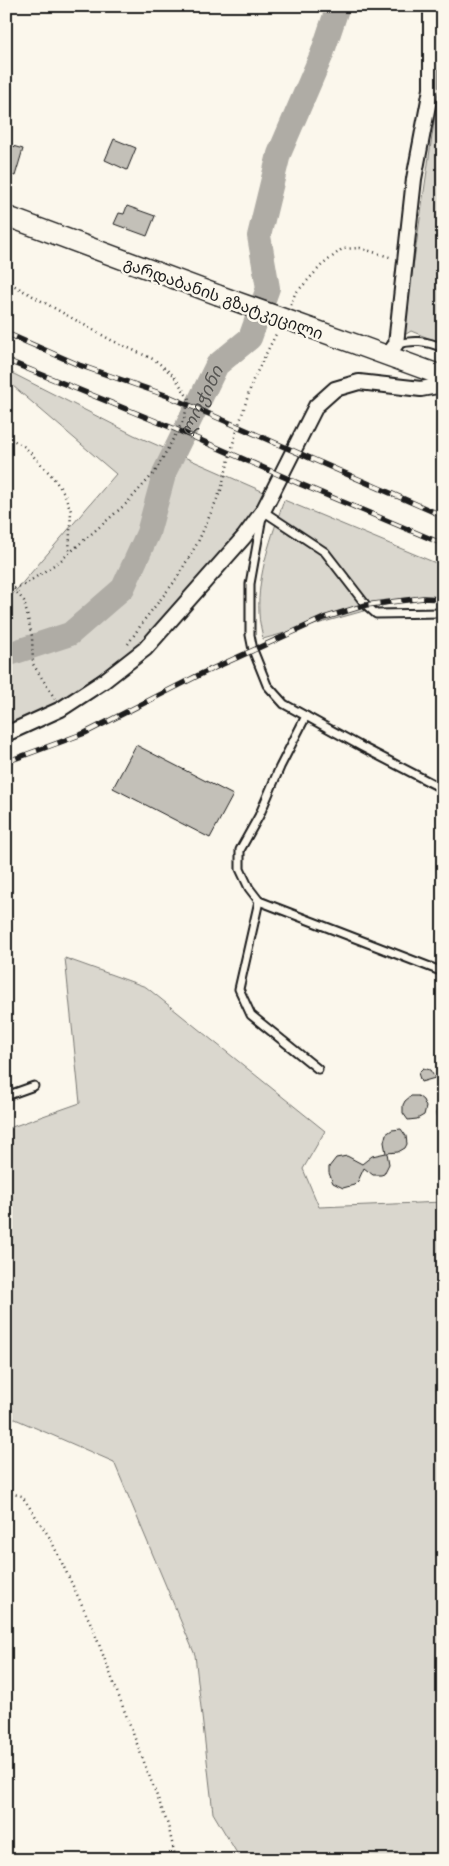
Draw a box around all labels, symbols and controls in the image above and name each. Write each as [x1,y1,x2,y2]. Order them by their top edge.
street label: გარდაბანის გზატკეცილი [121,250,327,344]
water label: ლოჭინი [171,360,229,440]

